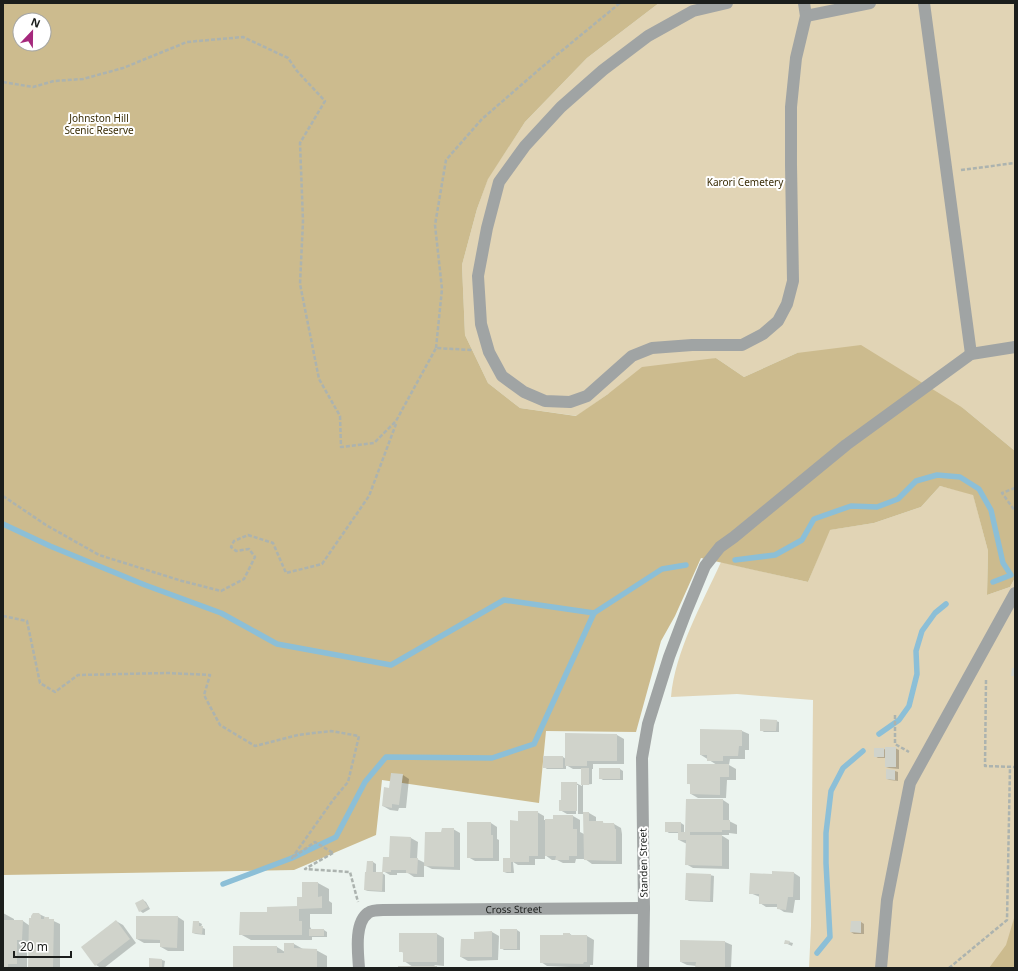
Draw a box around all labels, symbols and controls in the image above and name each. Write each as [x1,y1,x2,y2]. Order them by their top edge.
north arrow [12,12,52,52]
text: N [29,14,43,31]
park label: Johnston Hill Scenic Reserve [64,111,134,137]
park label: Karori Cemetery [707,175,784,189]
street label: Standen Street [635,828,651,898]
street label: Cross Street [485,902,542,916]
scale bar [14,933,71,959]
text: 20 m [20,938,48,955]

